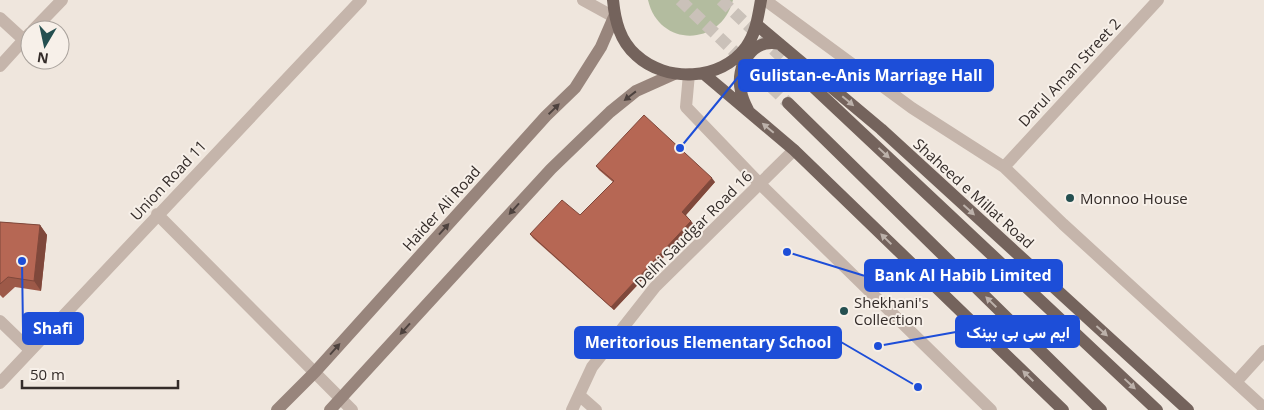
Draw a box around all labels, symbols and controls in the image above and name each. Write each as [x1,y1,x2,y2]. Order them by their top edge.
street label: Darul Aman Street 2 [1013,13,1125,131]
north arrow [20,20,70,70]
text: N [36,48,50,69]
callout: Gulistan-e-Anis Marriage Hall [739,60,993,91]
text: Gulistan-e-Anis Marriage Hall [749,64,983,86]
one-way arrow [624,90,637,101]
one-way arrow [841,96,854,107]
one-way arrow [547,103,559,115]
one-way arrow [762,122,774,134]
street label: Shaheed e Millat Road [910,134,1038,252]
street label: Union Road 11 [126,136,210,224]
one-way arrow [878,147,890,159]
street label: Haider Ali Road [398,161,484,255]
street label: Delhi Saudgar Road 16 [630,166,756,292]
place label: Monnoo House [1080,188,1188,208]
marker: Monnoo House [1064,192,1076,204]
one-way arrow [508,203,520,215]
one-way arrow [962,204,974,216]
one-way arrow [438,223,450,235]
one-way arrow [880,233,892,245]
callout: Bank Al Habib Limited [865,260,1062,291]
text: Bank Al Habib Limited [874,264,1052,286]
place label: Shekhani's Collection [854,292,929,329]
one-way arrow [986,296,998,308]
marker: Shekhani's Collection [838,305,850,317]
callout: Shafi [23,313,83,344]
callout: ایم سی بی بینک [956,316,1079,347]
text: Shafi [33,317,73,339]
text: ایم سی بی بینک [966,321,1070,343]
one-way arrow [399,322,410,335]
one-way arrow [1095,325,1107,337]
callout: Meritorious Elementary School [575,327,841,358]
text: Meritorious Elementary School [585,331,831,353]
one-way arrow [329,344,341,356]
scale bar [22,358,179,390]
text: 50 m [30,364,65,384]
one-way arrow [1023,370,1035,382]
one-way arrow [1124,378,1136,390]

